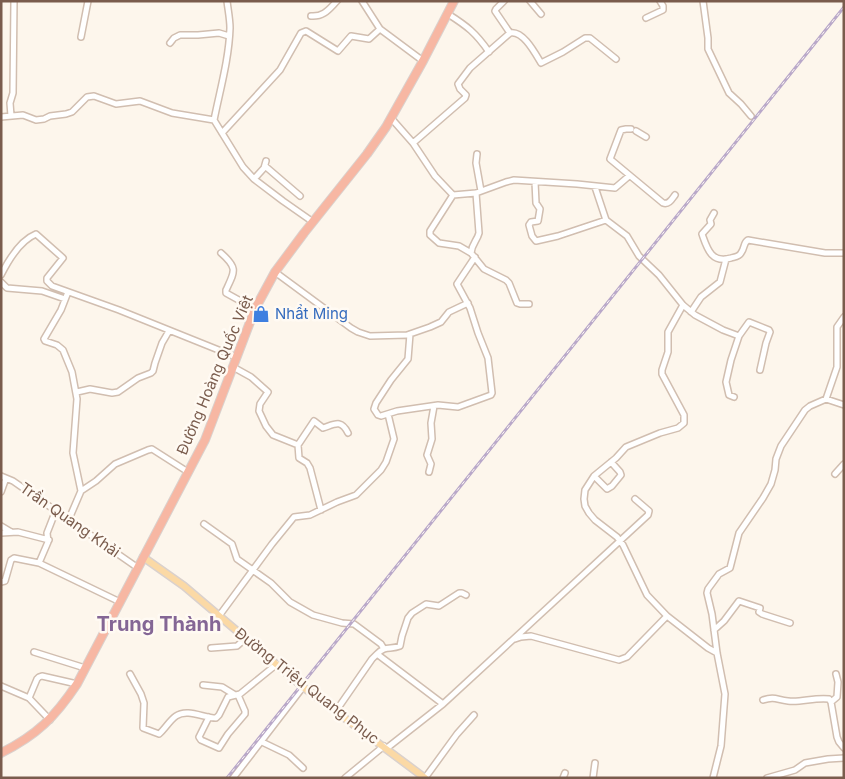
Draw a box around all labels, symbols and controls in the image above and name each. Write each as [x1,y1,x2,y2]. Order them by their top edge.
street label: Đường Hoàng Quốc Việt [172,292,257,457]
shop icon: Nhẩt Ming [251,304,271,324]
place label: Nhẩt Ming [275,304,348,323]
street label: Trần Quang Khải [16,478,124,561]
district label: Trung Thành [97,612,221,636]
street label: Đường Triệu Quang Phục [231,623,383,748]

